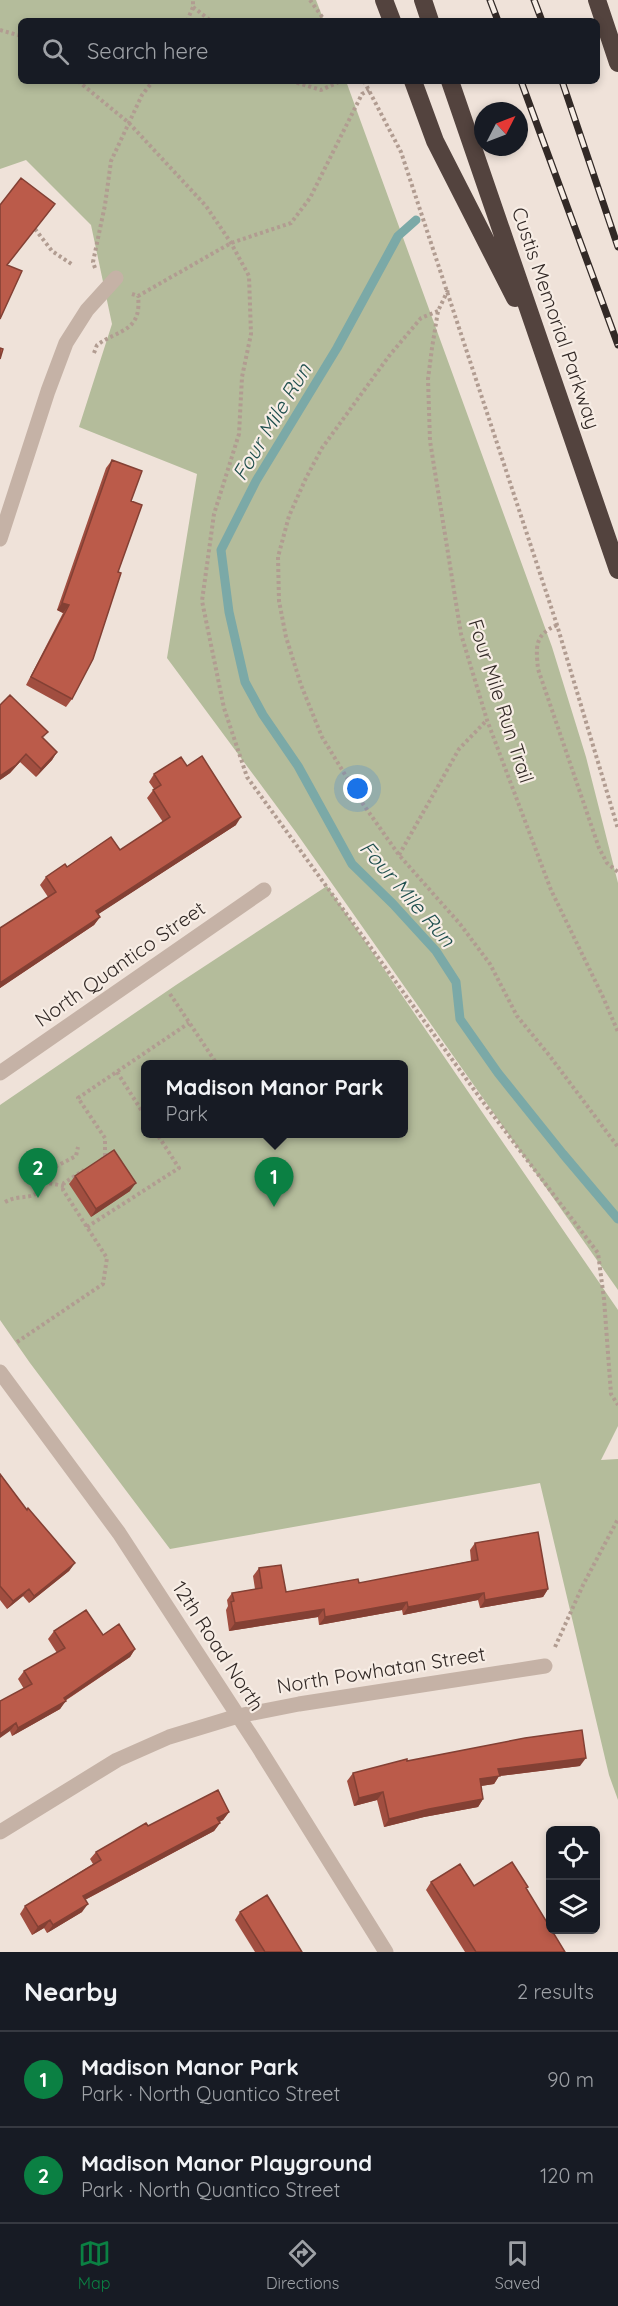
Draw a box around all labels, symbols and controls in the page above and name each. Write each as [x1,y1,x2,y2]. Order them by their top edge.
search box [18,18,600,84]
icon: search [39,35,72,68]
text: Search here [87,37,208,65]
north arrow [474,102,528,156]
street label: Custis Memorial Parkway [507,204,606,432]
water label: Four Mile Run [226,357,317,485]
street label: Four Mile Run Trail [463,616,540,786]
your location [343,774,372,803]
water label: Four Mile Run [355,835,461,952]
street label: North Quantico Street [30,895,210,1032]
popup [141,1060,408,1138]
text: Madison Manor Park [166,1073,383,1101]
text: Park [166,1101,208,1126]
pin: 2 [18,1148,57,1198]
pin: 1 [254,1158,294,1207]
street label: 12th Road North [167,1576,270,1715]
street label: North Powhatan Street [275,1641,487,1698]
map controls [546,1826,600,1934]
button: locate [546,1826,600,1880]
button: layers [546,1880,600,1934]
text: Nearby [24,1975,118,2008]
text: 2 results [517,1979,594,2004]
text: Madison Manor Park [81,2053,299,2081]
text: 1 [40,2067,47,2092]
text: 90 m [547,2067,594,2092]
text: Park · North Quantico Street [81,2081,340,2106]
text: Madison Manor Playground [81,2149,372,2177]
text: 2 [38,2163,49,2188]
text: 120 m [540,2163,594,2188]
text: Park · North Quantico Street [81,2177,340,2202]
tab: Map [78,2237,111,2293]
tab: Directions [266,2237,339,2293]
tab: Saved [495,2237,540,2293]

